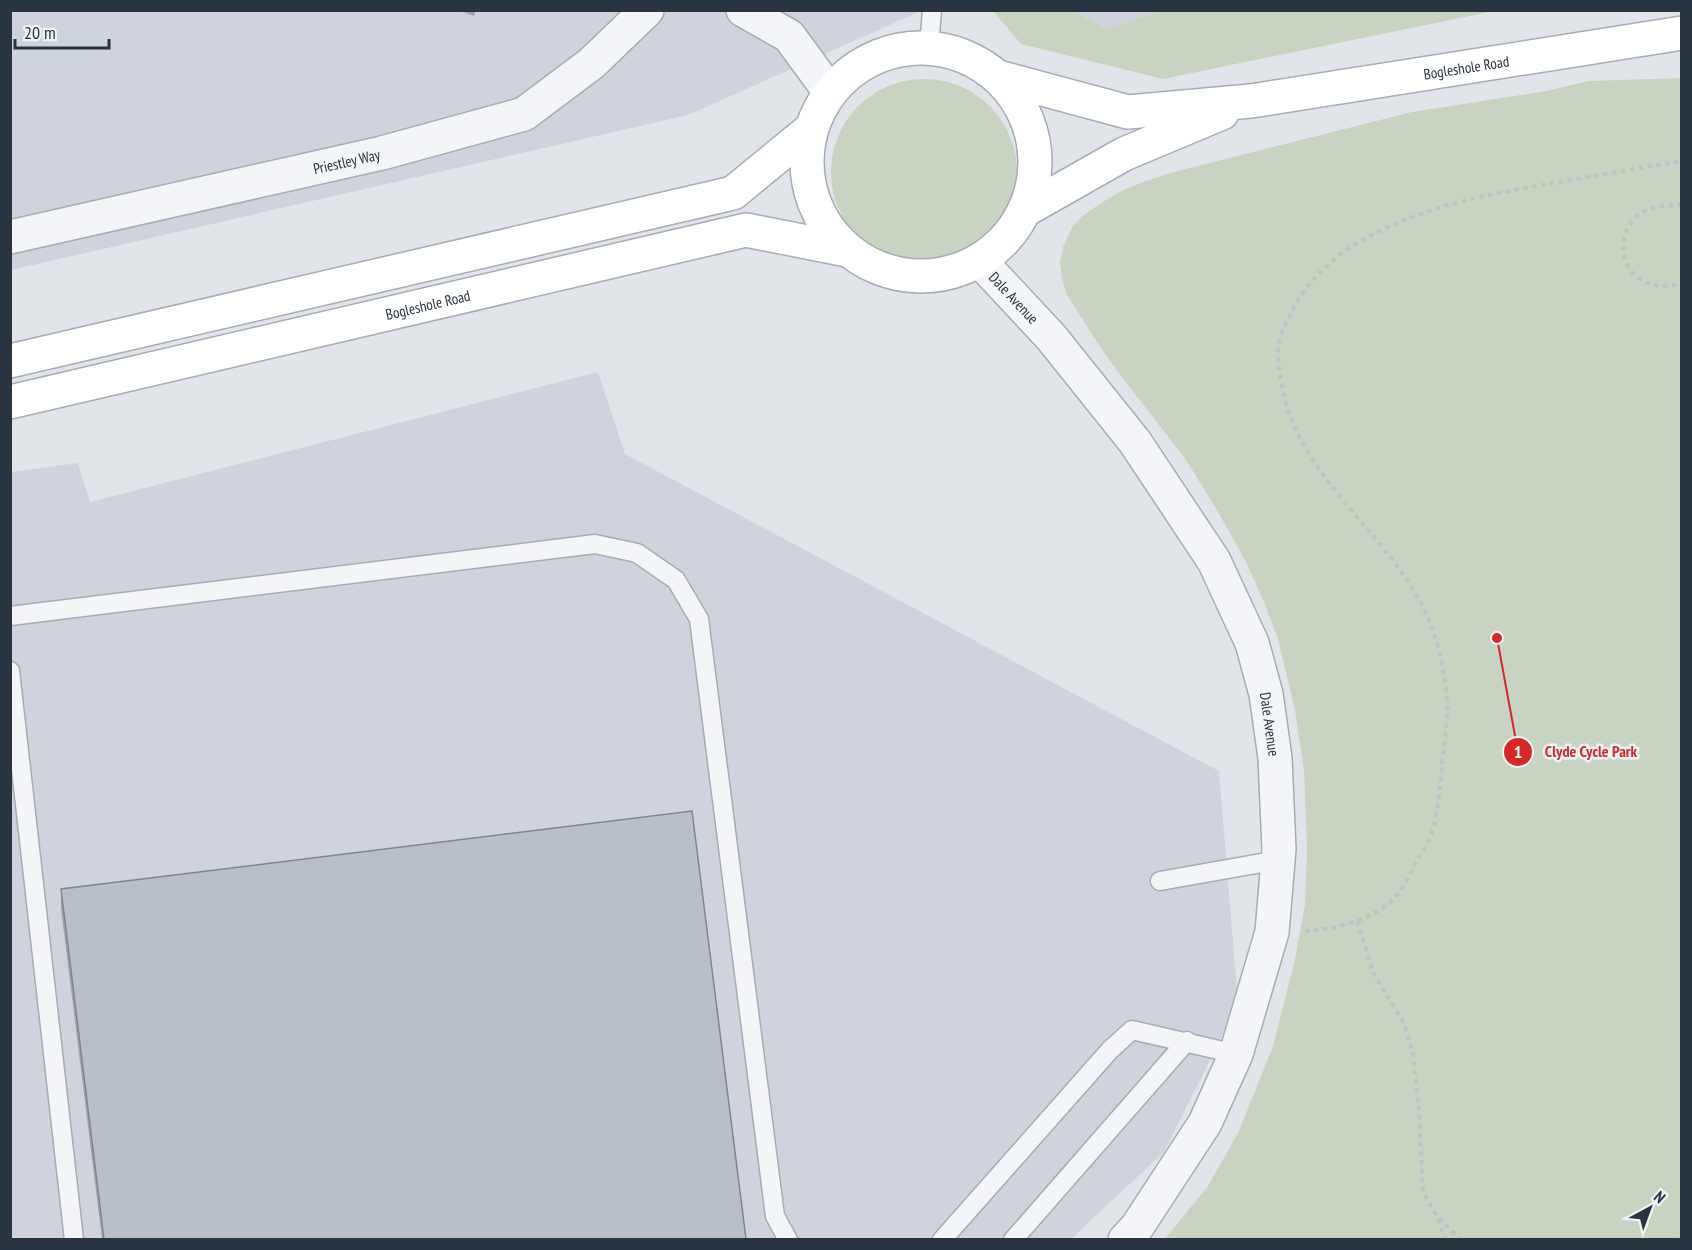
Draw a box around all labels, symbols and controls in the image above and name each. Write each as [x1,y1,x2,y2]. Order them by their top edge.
scale bar [15,12,110,50]
text: 20 m [24,21,56,44]
street label: Bogleshole Road [1422,51,1510,83]
street label: Priestley Way [311,144,382,178]
street label: Dale Avenue [985,268,1043,328]
street label: Bogleshole Road [383,285,472,323]
street label: Dale Avenue [1256,691,1284,757]
callout: Clyde Cycle Park [1503,735,1649,769]
text: 1 [1514,740,1522,763]
text: Clyde Cycle Park [1545,741,1638,761]
north arrow [1620,1178,1680,1238]
text: N [1650,1186,1670,1207]

